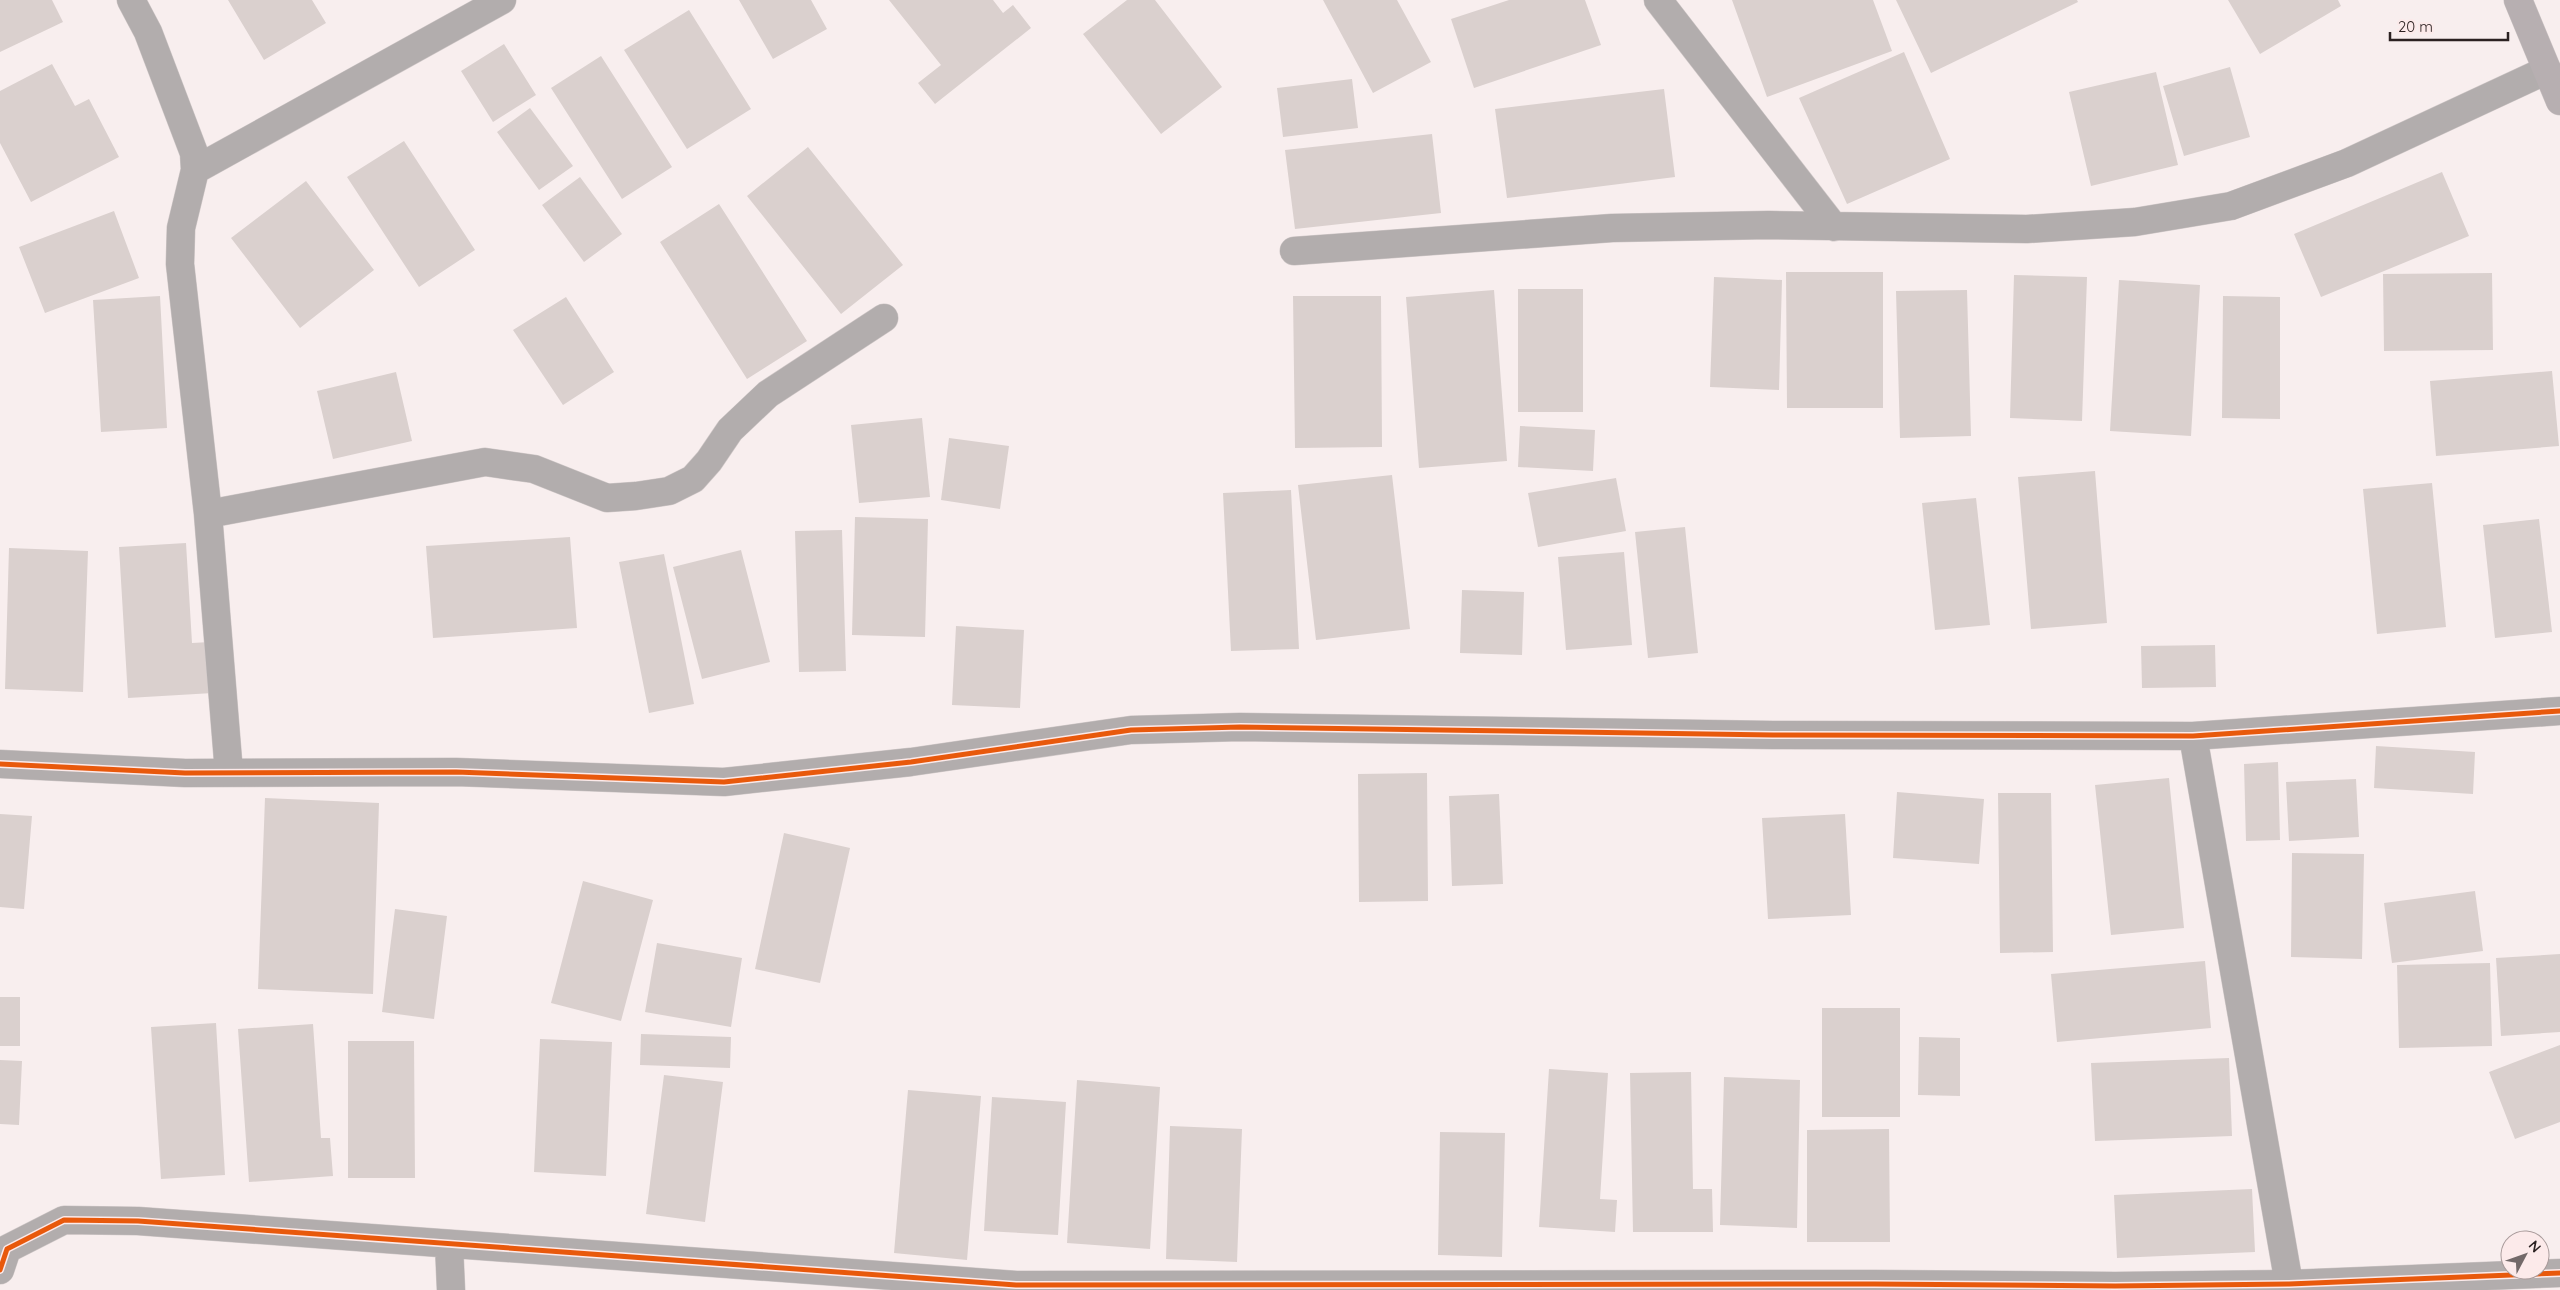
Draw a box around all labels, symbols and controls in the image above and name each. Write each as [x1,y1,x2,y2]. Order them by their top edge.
scale bar [2390,10,2508,42]
text: 20 m [2398,17,2433,36]
north arrow [2500,1230,2550,1280]
text: N [2525,1237,2545,1256]

